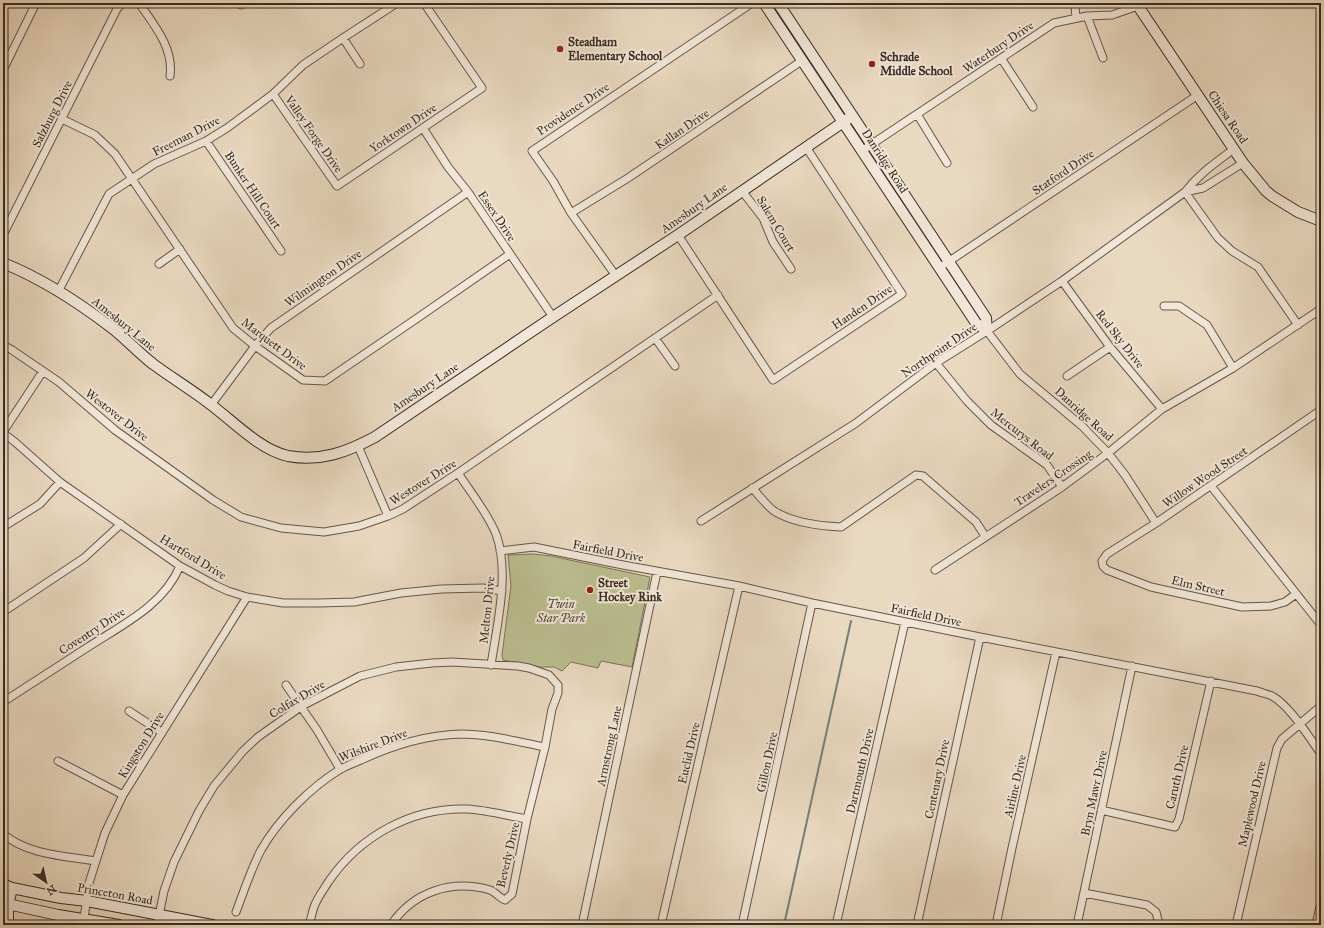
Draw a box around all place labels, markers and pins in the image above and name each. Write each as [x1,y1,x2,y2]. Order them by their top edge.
place label: Steadham Elementary School [568,35,663,64]
marker: Steadham Elementary School [555,44,565,54]
place label: Schrade Middle School [880,50,953,78]
marker: Schrade Middle School [867,59,877,69]
place label: Street Hockey Rink [598,576,662,605]
marker: Street Hockey Rink [585,585,595,595]

